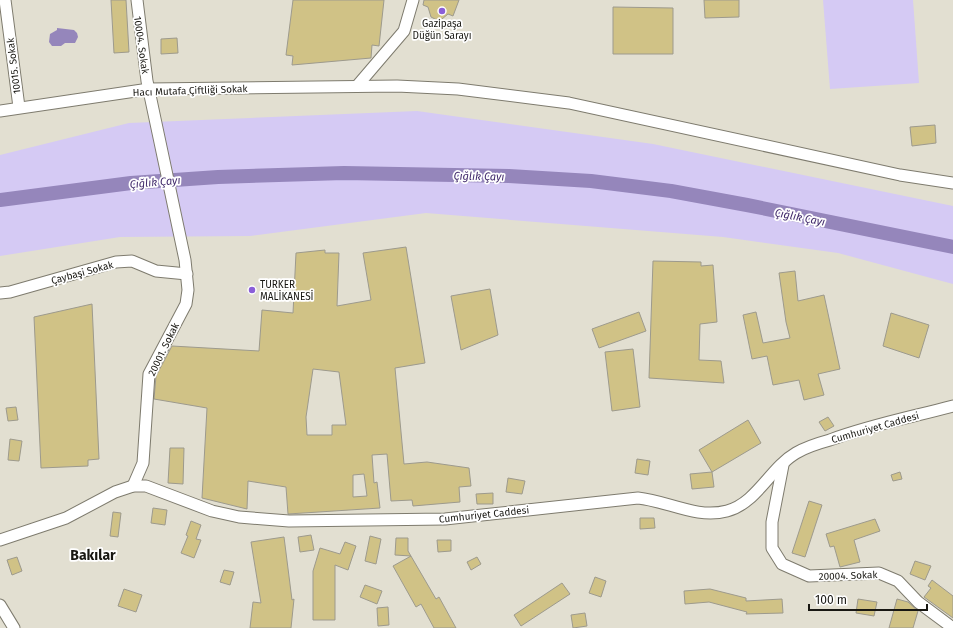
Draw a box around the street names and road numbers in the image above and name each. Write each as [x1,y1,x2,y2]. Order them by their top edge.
street label: 10004. Sokak [131,15,151,76]
street label: 10015. Sokak [4,36,23,95]
street label: Hacı Mutafa Çiftliği Sokak [132,83,248,99]
street label: Çaybaşi Sokak [50,259,115,287]
street label: 20001. Sokak [146,320,182,378]
street label: Cumhuriyet Caddesi [830,410,921,446]
street label: Cumhuriyet Caddesi [438,504,530,526]
street label: 20004. Sokak [818,569,879,583]

